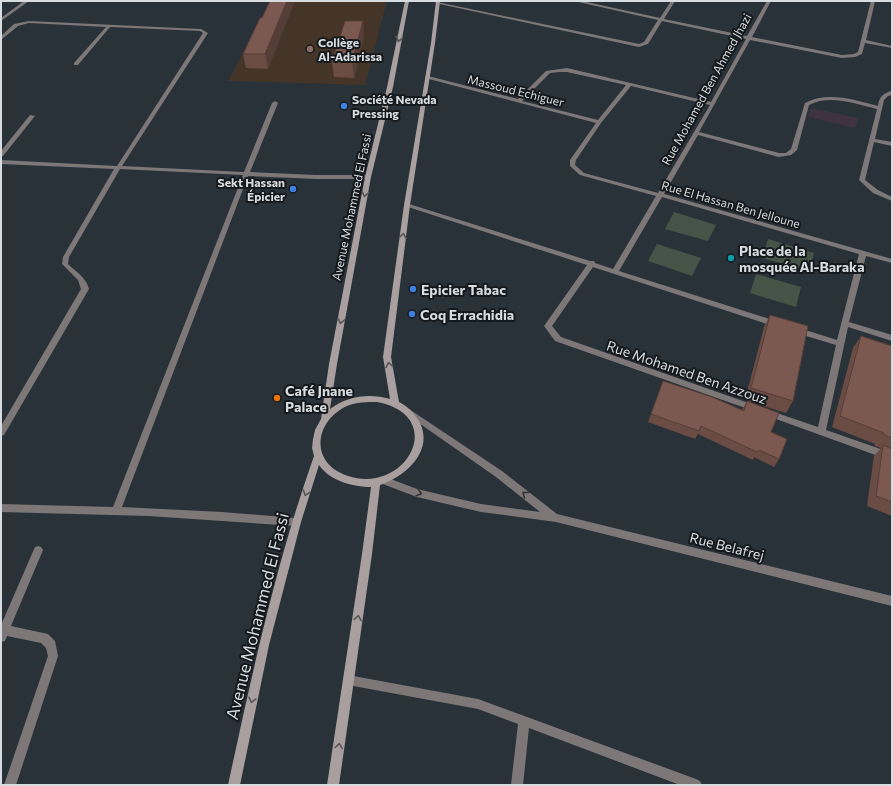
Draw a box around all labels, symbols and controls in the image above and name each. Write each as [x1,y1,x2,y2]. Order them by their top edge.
street label: Rue Mohamed Ben Ahmed Jhazi [658,11,755,168]
place label: Collège Al-Adarissa [318,35,382,63]
one-way arrow [395,36,404,42]
marker: Collège Al-Adarissa [305,44,315,54]
street label: Massoud Echiguer [466,71,566,109]
place label: Société Nevada Pressing [352,92,437,120]
marker: Société Nevada Pressing [339,101,349,111]
street label: Avenue Mohammed El Fassi [329,132,373,282]
place label: Sekt Hassan Épicier [217,175,285,203]
street label: Rue El Hassan Ben Jelloune [660,177,802,231]
marker: Sekt Hassan Épicier [288,184,298,194]
one-way arrow [361,190,370,197]
one-way arrow [398,233,407,239]
place label: Place de la mosquée Al-Baraka [739,242,865,275]
marker: Place de la mosquée Al-Baraka [726,253,736,263]
place label: Epicier Tabac [421,281,506,298]
marker: Epicier Tabac [408,284,418,294]
place label: Coq Errachidia [420,306,514,323]
marker: Coq Errachidia [407,309,417,319]
one-way arrow [337,318,345,324]
street label: Rue Mohamed Ben Azzouz [605,337,769,407]
one-way arrow [385,361,393,368]
place label: Café Jnane Palace [285,382,353,415]
marker: Café Jnane Palace [272,393,282,403]
one-way arrow [416,488,423,497]
one-way arrow [302,490,310,497]
one-way arrow [522,492,529,499]
street label: Avenue Mohammed El Fassi [221,510,293,722]
street label: Rue Belafrej [688,529,766,563]
one-way arrow [353,615,362,621]
one-way arrow [249,697,257,703]
one-way arrow [334,743,343,749]

